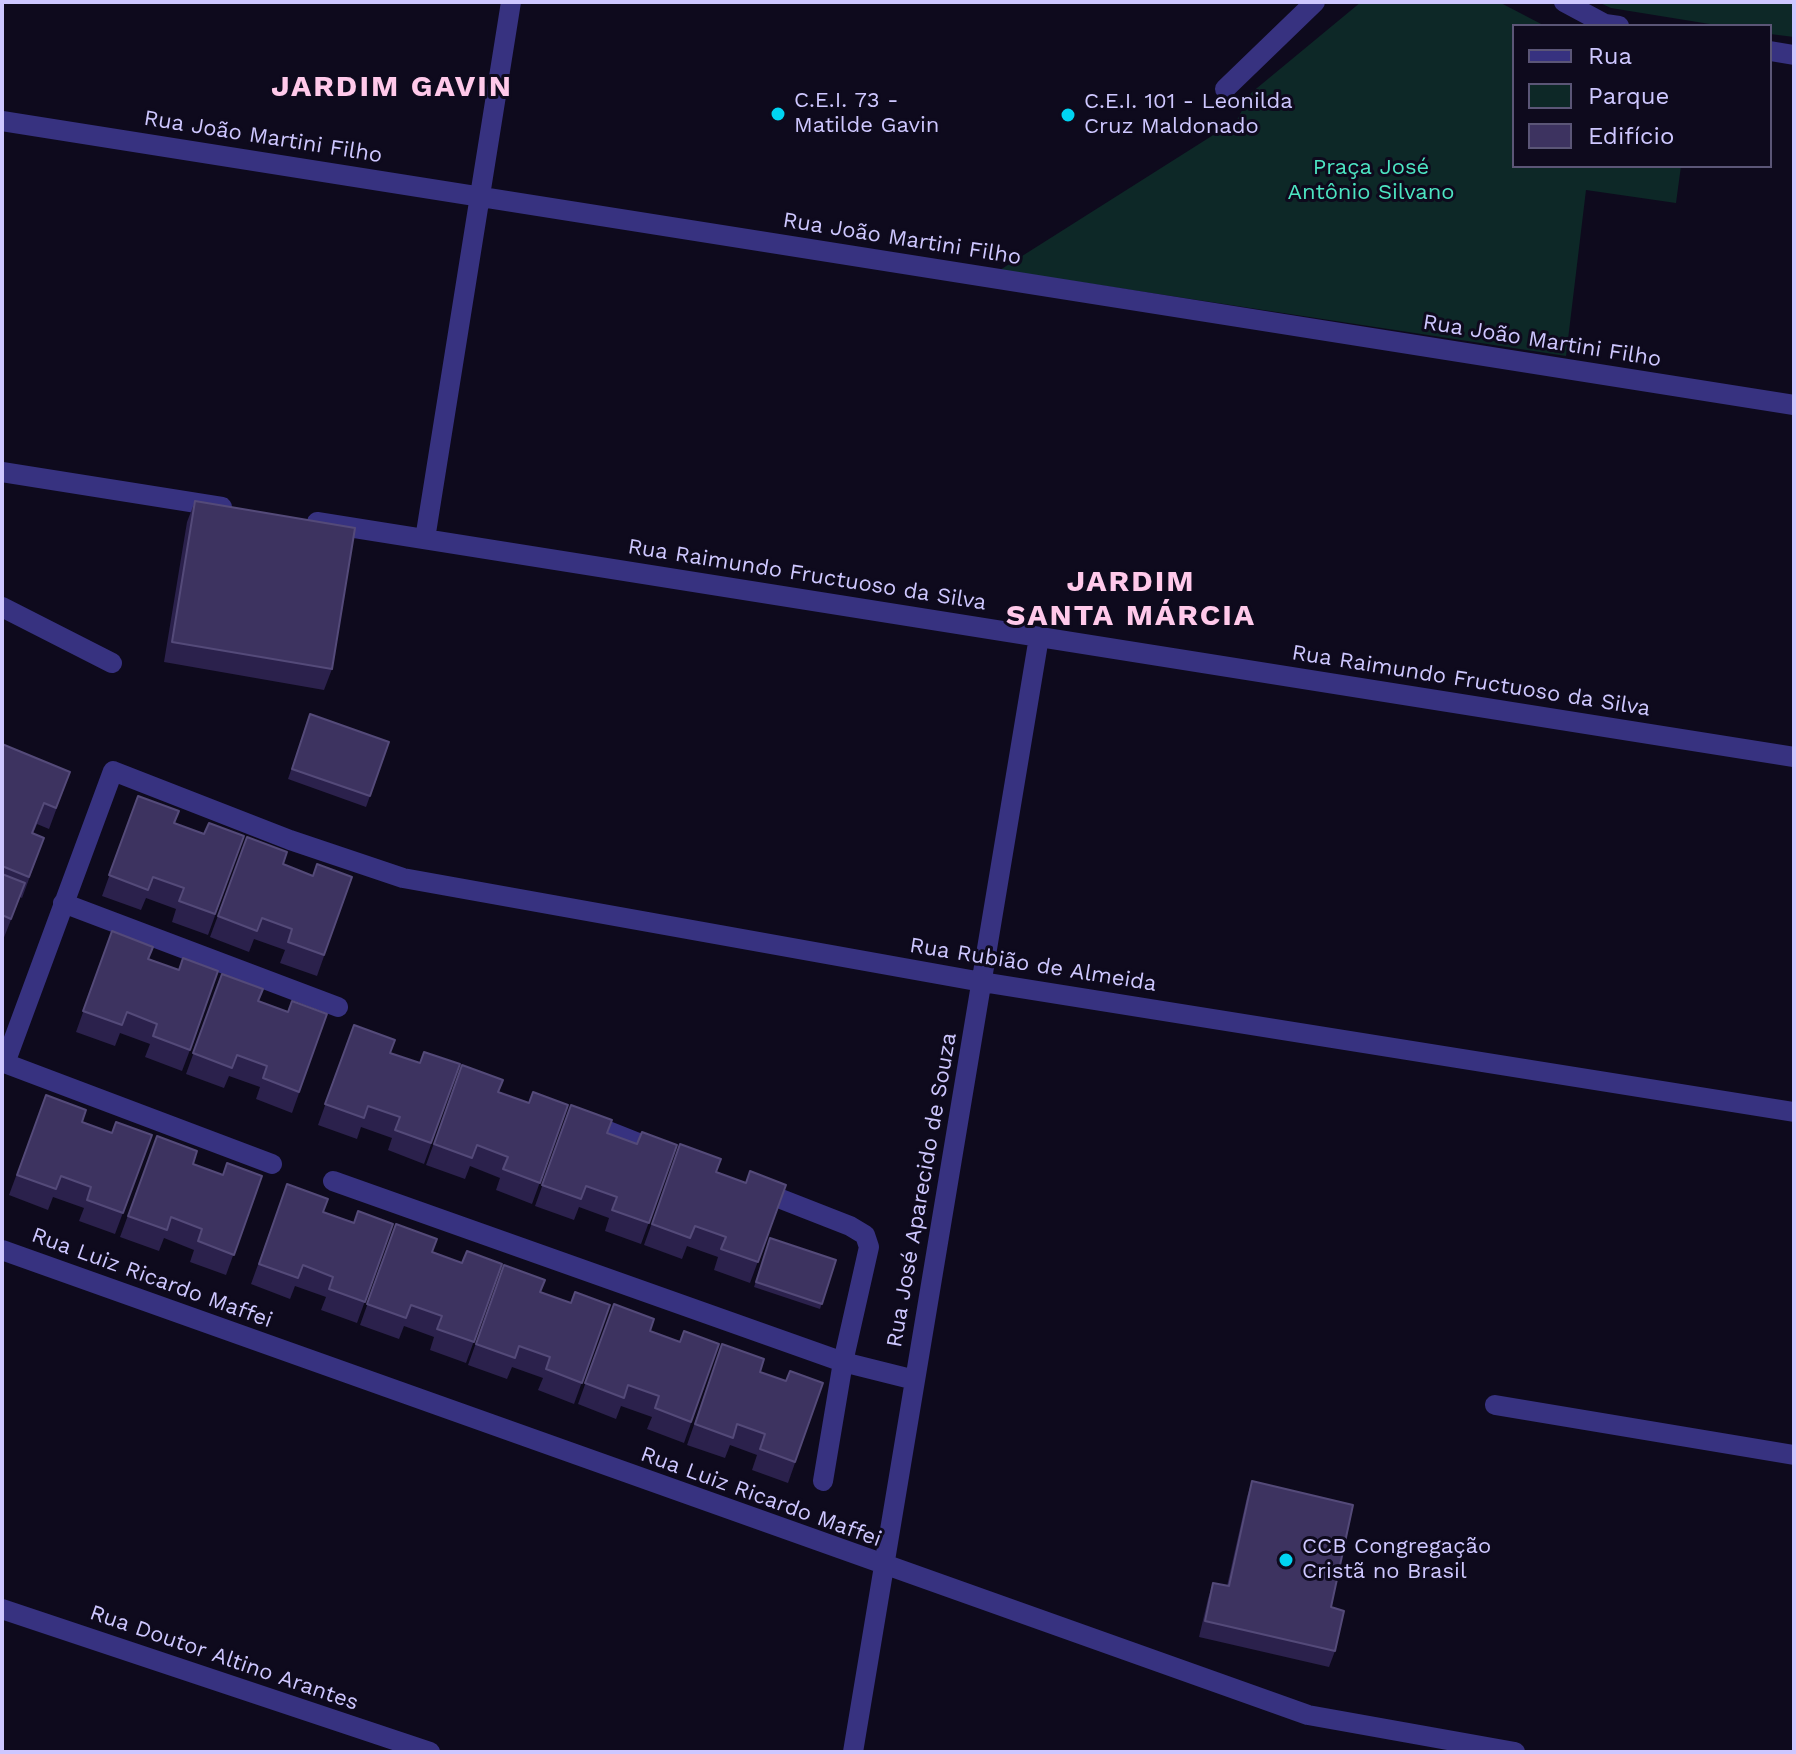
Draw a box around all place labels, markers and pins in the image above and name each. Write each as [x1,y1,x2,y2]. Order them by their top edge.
place label: C.E.I. 73 - Matilde Gavin [794,88,939,140]
place label: C.E.I. 101 - Leonilda Cruz Maldonado [1084,89,1293,140]
marker: C.E.I. 73 - Matilde Gavin [769,105,787,123]
marker: C.E.I. 101 - Leonilda Cruz Maldonado [1059,106,1077,124]
place label: CCB Congregação Cristã no Brasil [1302,1534,1491,1586]
marker: CCB Congregação Cristã no Brasil [1277,1551,1295,1569]

